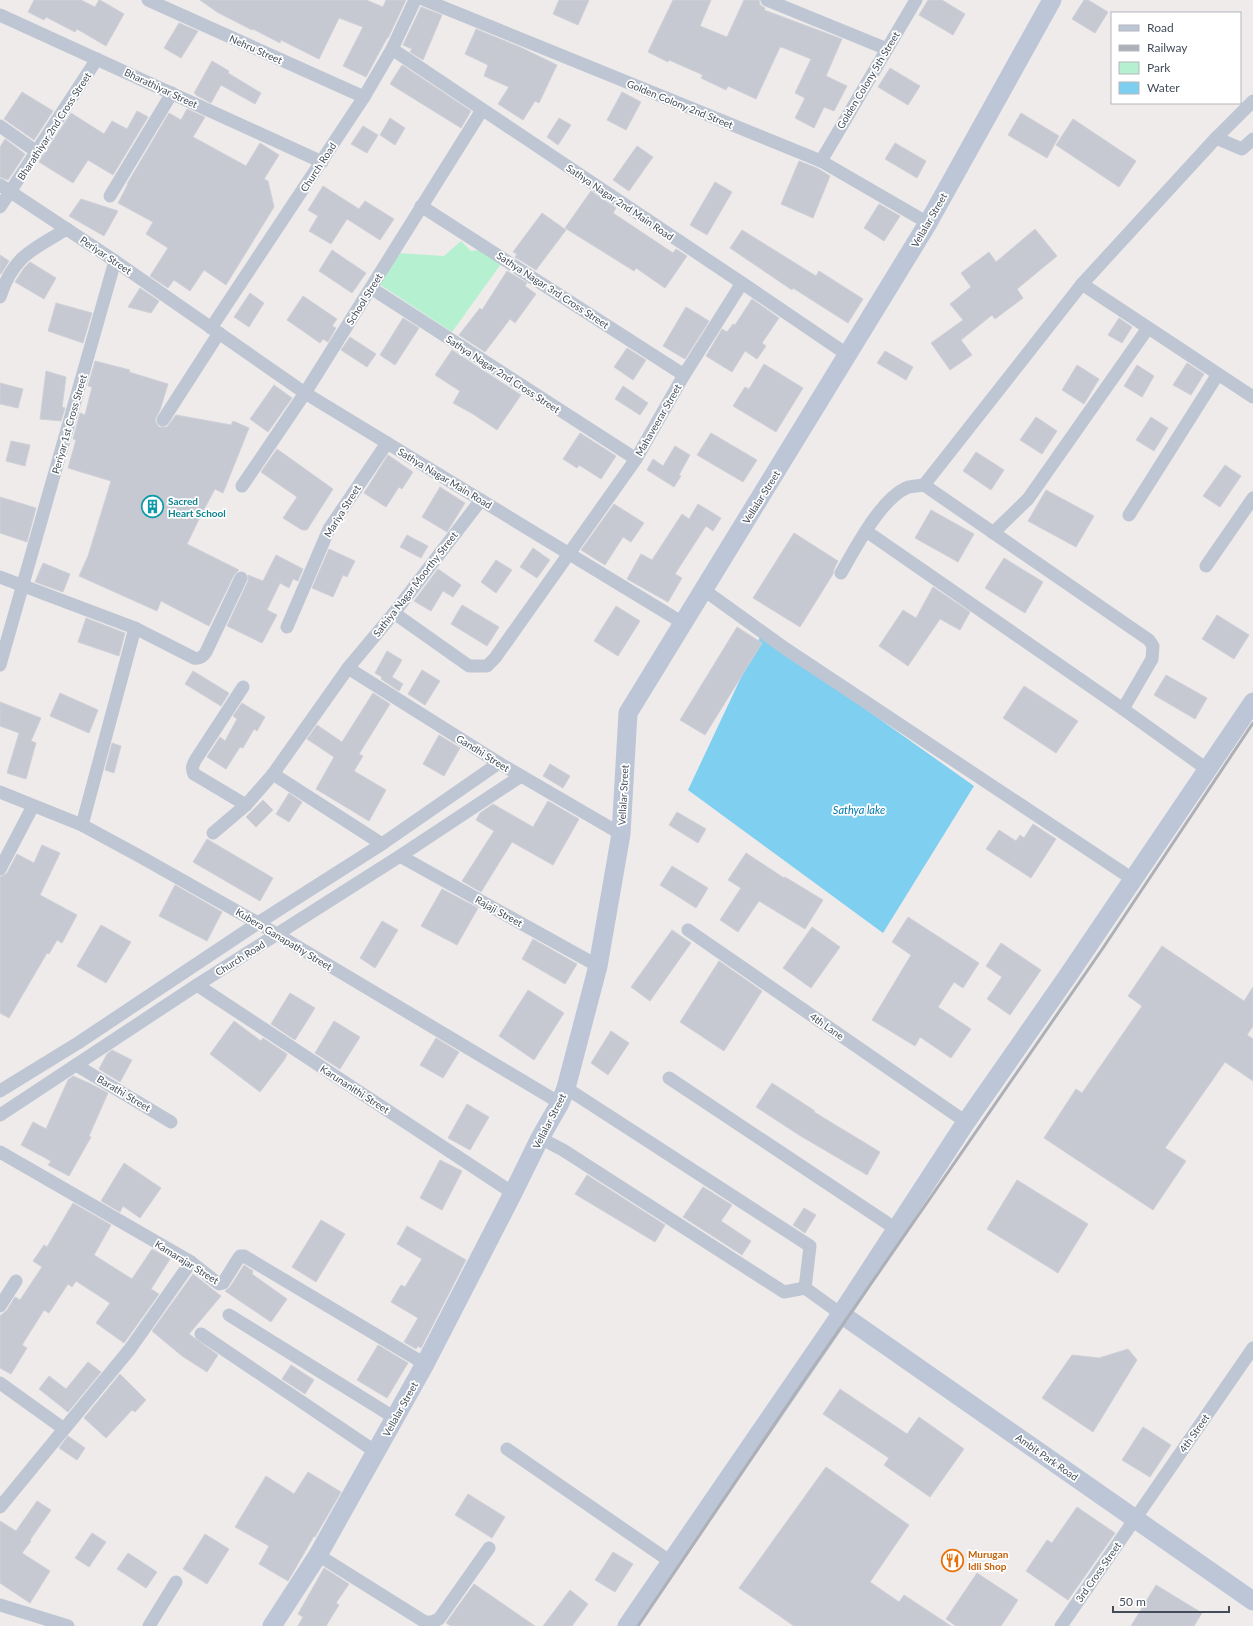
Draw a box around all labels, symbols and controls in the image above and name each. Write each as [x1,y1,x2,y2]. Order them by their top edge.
legend [1111,12,1241,104]
text: Road [1147,20,1174,35]
street label: Golden Colony 5th Street [834,29,902,131]
street label: Nehru Street [228,32,285,66]
text: Railway [1147,40,1188,55]
text: Park [1147,60,1171,75]
street label: Bharathiyar Street [123,66,200,110]
street label: Bharathiyar 2nd Cross Street [15,70,94,182]
street label: Golden Colony 2nd Street [625,77,735,131]
text: Water [1147,80,1180,95]
street label: Church Road [298,140,338,194]
street label: Sathya Nagar 2nd Main Road [564,162,676,242]
street label: Vellalar Street [909,190,950,249]
street label: Periyar Street [78,233,134,277]
street label: Sathya Nagar 3rd Cross Street [495,249,612,331]
street label: School Street [343,271,385,327]
street label: Sathya Nagar 2nd Cross Street [444,333,563,416]
street label: Periyar 1st Cross Street [49,373,89,475]
street label: Mahaveerar Street [633,382,684,458]
street label: Sathya Nagar Main Road [396,445,494,511]
street label: Vellalar Street [740,468,782,526]
street label: Mariya Street [321,482,363,539]
building icon: Sacred Heart School [140,494,166,520]
place label: Sacred Heart School [168,495,226,519]
street label: Sathiya Nagar Moorthy Street [370,529,460,639]
street label: Gandhi Street [454,732,512,774]
street label: Vellalar Street [615,764,631,826]
water label: Sathya lake [833,803,885,816]
street label: Rajaji Street [473,893,525,929]
street label: Kubera Ganapathy Street [234,906,335,973]
street label: Church Road [213,938,267,978]
street label: 4th Lane [808,1010,846,1042]
street label: Karunanithi Street [318,1062,392,1116]
street label: Barathi Street [95,1072,153,1114]
street label: Vellalar Street [530,1091,568,1151]
street label: Kamarajar Street [153,1238,221,1287]
street label: Vellalar Street [380,1379,420,1438]
street label: 4th Street [1177,1411,1212,1454]
street label: Ambit Park Road [1013,1431,1081,1483]
street label: 3rd Cross Street [1073,1539,1123,1604]
restaurant icon: Murugan Idli Shop [940,1547,966,1573]
place label: Murugan Idli Shop [968,1548,1009,1572]
scale bar [1113,1588,1229,1614]
text: 50 m [1119,1594,1146,1609]

